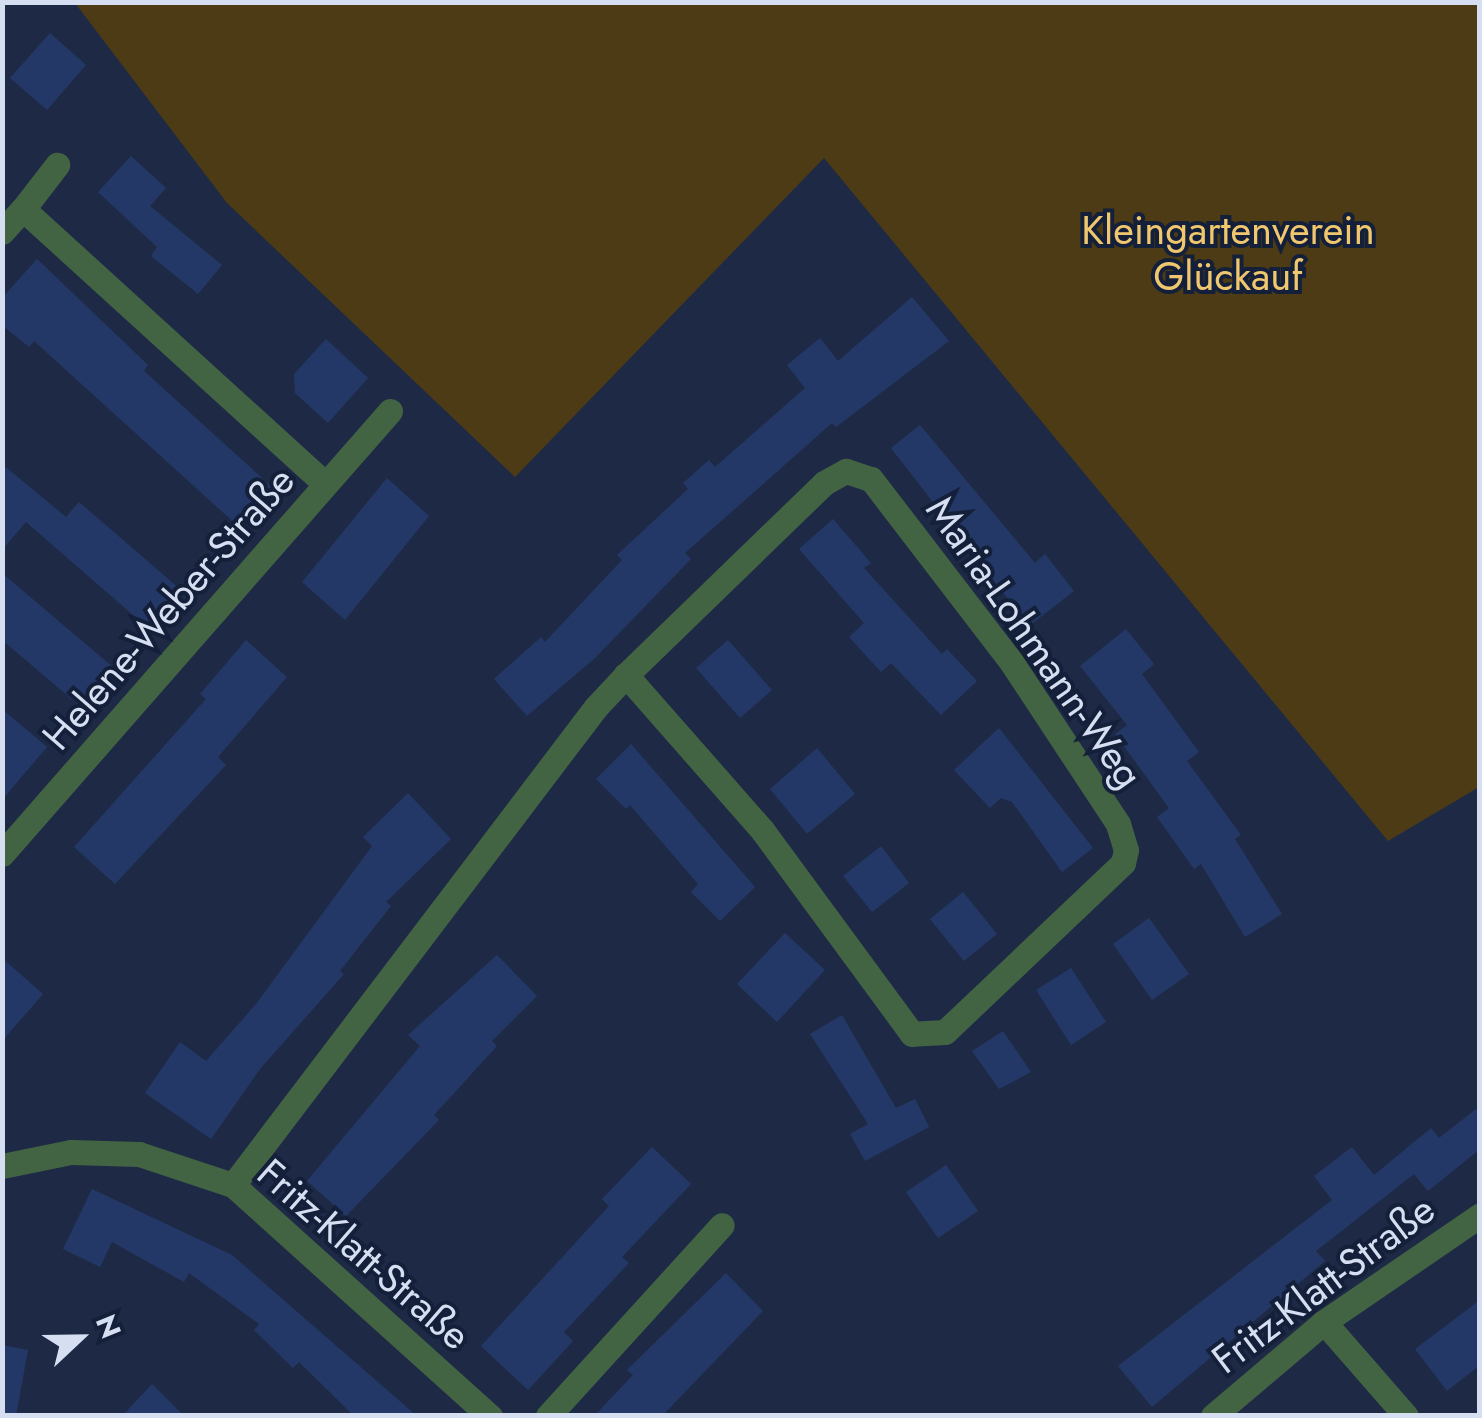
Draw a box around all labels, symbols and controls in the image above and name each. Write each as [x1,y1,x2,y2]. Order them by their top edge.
park label: Kleingartenverein Glückauf [1081,206,1375,300]
street label: Helene-Weber-Straße [32,457,304,759]
street label: Maria-Lohmann-Weg [916,487,1154,797]
street label: Fritz-Klatt-Straße [248,1149,480,1359]
street label: Fritz-Klatt-Straße [1202,1185,1444,1383]
north arrow [30,1288,130,1388]
text: N [85,1309,131,1345]

